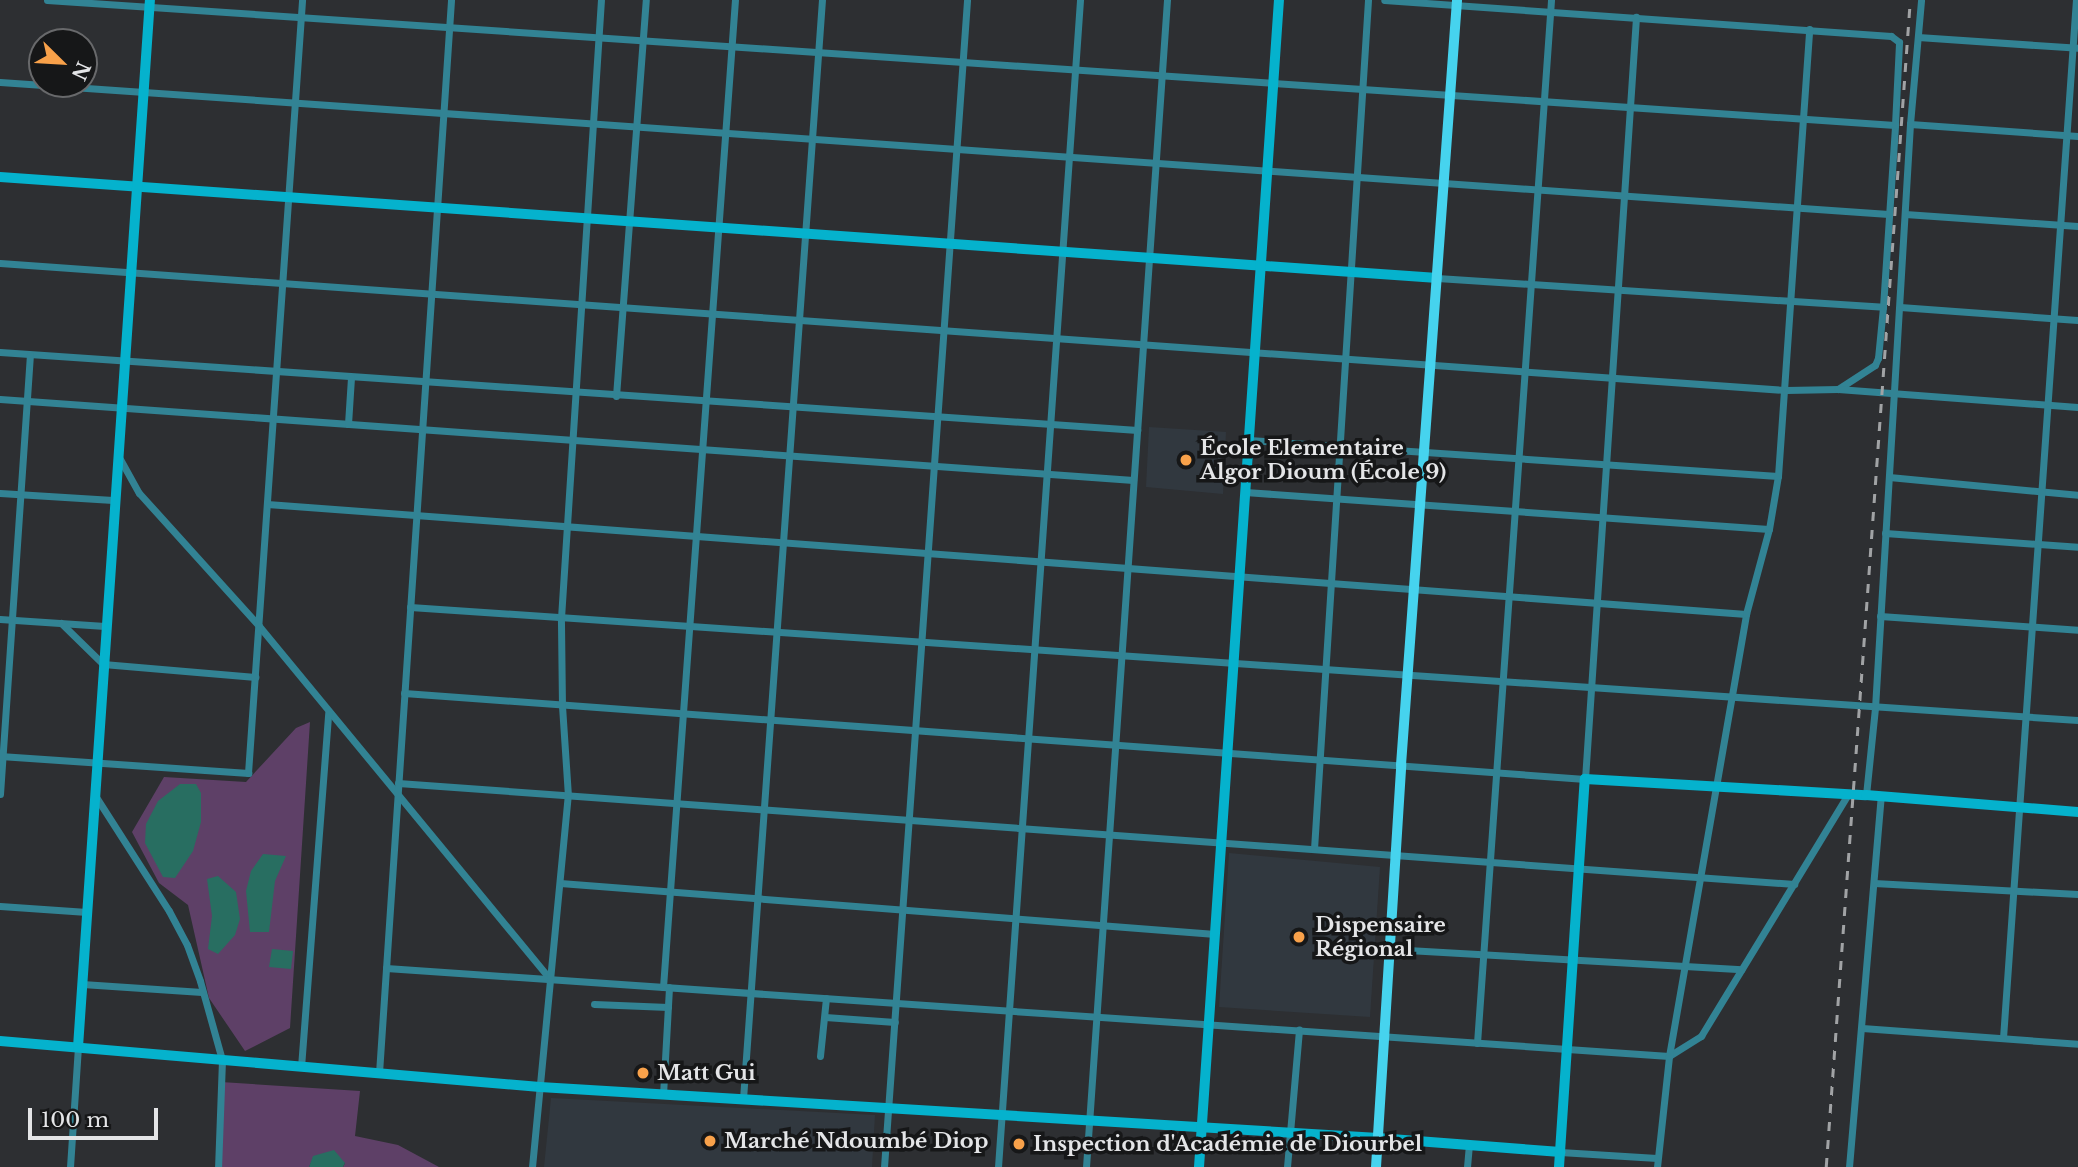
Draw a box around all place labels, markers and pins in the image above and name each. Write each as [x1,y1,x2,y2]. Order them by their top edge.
place label: École Elementaire Algor Dioum (École 9) [1200,435,1447,485]
marker: École Elementaire Algor Dioum (École 9) [1178,452,1194,468]
place label: Dispensaire Régional [1315,912,1446,962]
marker: Dispensaire Régional [1289,927,1309,947]
place label: Matt Gui [657,1060,756,1086]
marker: Matt Gui [635,1065,651,1081]
place label: Marché Ndoumbé Diop [724,1128,988,1154]
place label: Inspection d'Académie de Diourbel [1033,1131,1422,1157]
marker: Marché Ndoumbé Diop [702,1133,718,1149]
marker: Inspection d'Académie de Diourbel [1011,1136,1027,1152]

